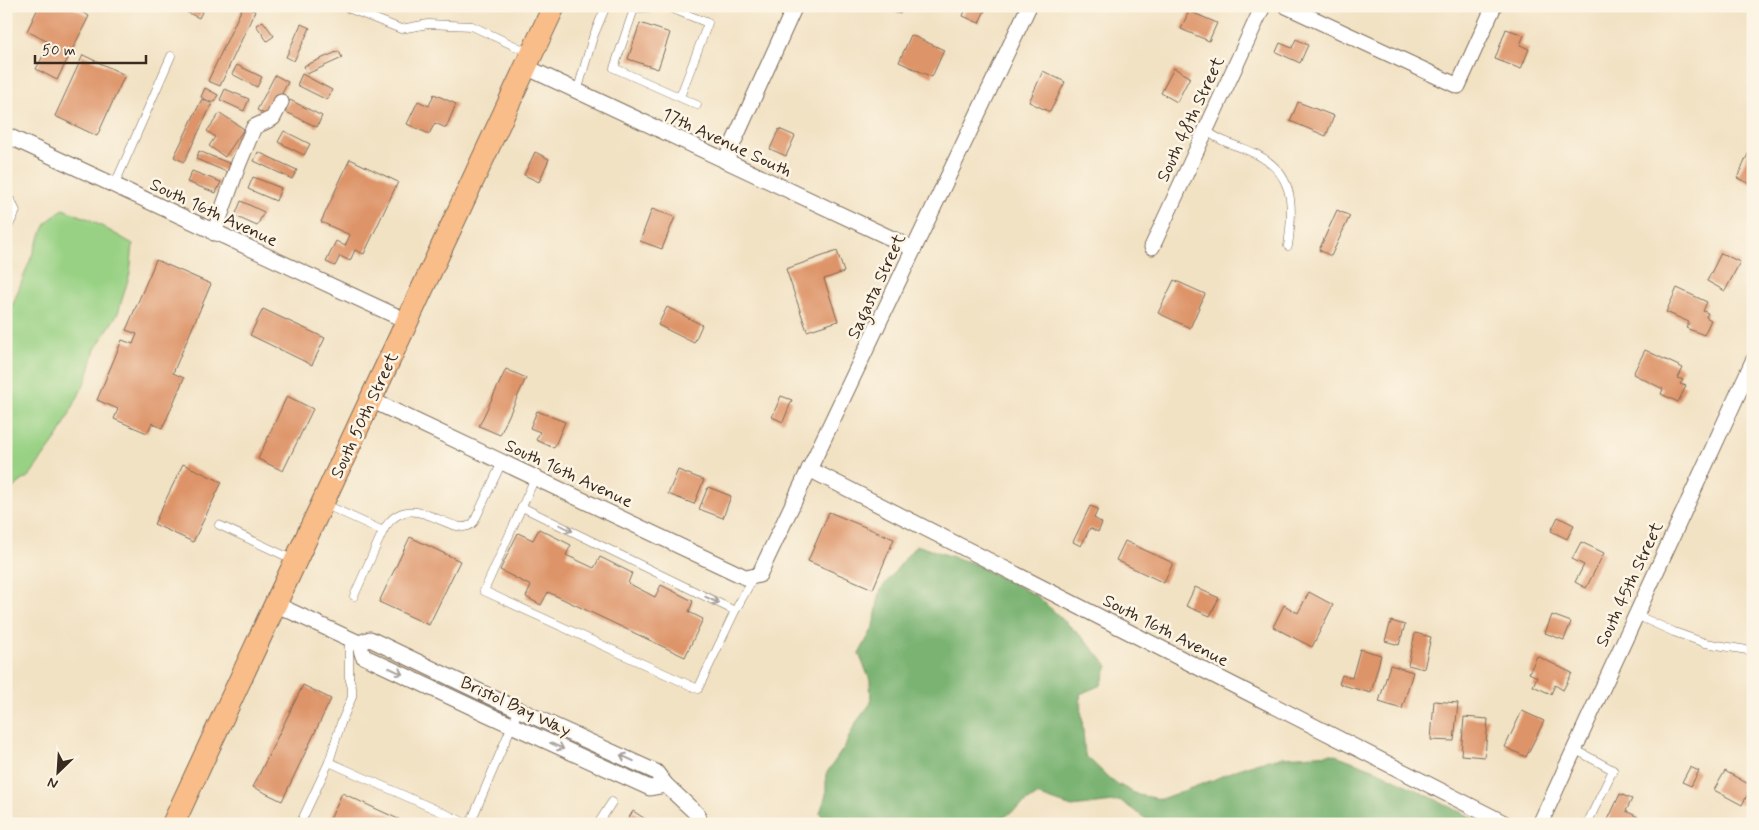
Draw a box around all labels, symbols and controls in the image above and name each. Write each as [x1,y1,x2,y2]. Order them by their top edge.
scale bar [35,32,146,64]
text: 50 m [42,41,76,61]
street label: South 48th Street [1151,52,1231,186]
street label: 17th Avenue South [658,102,795,184]
street label: South 16th Avenue [146,173,281,253]
street label: Sagasta Street [842,229,914,344]
street label: South 50th Street [325,348,405,482]
street label: South 16th Avenue [501,434,636,514]
street label: South 45th Street [1590,518,1670,651]
one-way arrow [558,523,573,533]
street label: South 16th Avenue [1098,589,1233,673]
one-way arrow [704,595,719,605]
one-way arrow [388,666,403,676]
street label: Bristol Bay Way [456,671,575,743]
one-way arrow [549,741,564,751]
north arrow [32,748,82,798]
one-way arrow [620,753,635,763]
text: N [45,773,61,793]

